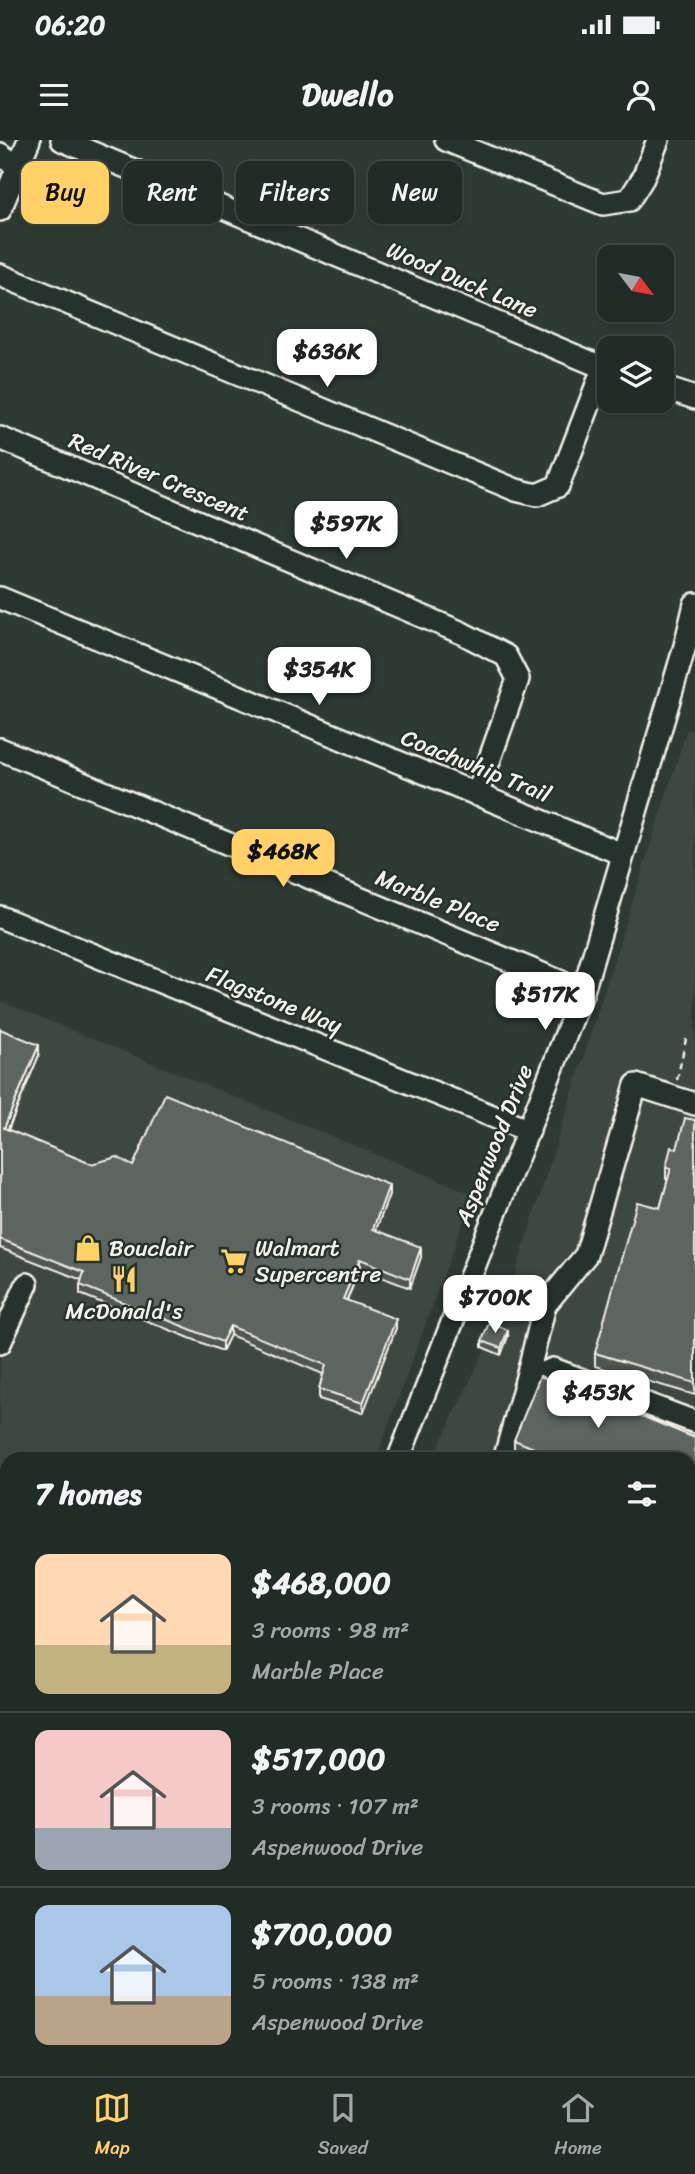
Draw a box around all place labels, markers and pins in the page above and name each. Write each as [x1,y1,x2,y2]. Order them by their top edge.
pin: $636K [278,330,376,389]
pin: $597K [297,502,395,561]
pin: $354K [270,648,368,707]
pin: $468K [234,830,332,889]
pin: $517K [496,972,594,1032]
place label: Bouclair [109,1228,194,1269]
place label: Walmart Supercentre [255,1228,382,1295]
shop icon: Bouclair [73,1233,103,1263]
supermarket icon: Walmart Supercentre [219,1246,249,1276]
restaurant icon: McDonald's [109,1264,139,1294]
pin: $700K [446,1276,544,1335]
place label: McDonald's [65,1291,183,1332]
pin: $453K [549,1370,647,1430]

